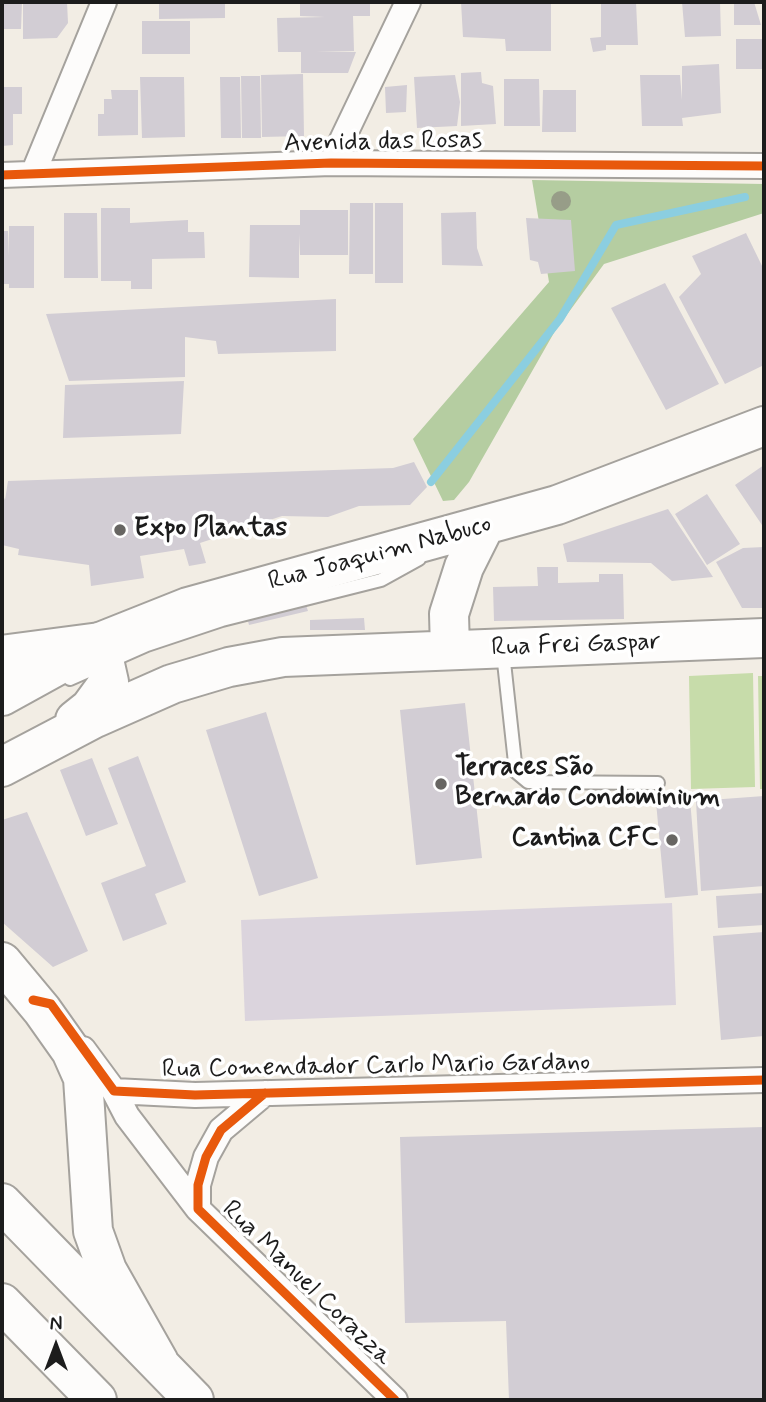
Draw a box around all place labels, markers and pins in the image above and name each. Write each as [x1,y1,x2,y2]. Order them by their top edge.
place label: Expo Plantas [134,514,287,546]
marker: Expo Plantas [112,522,128,538]
place label: Terraces São Bernardo Condominium [455,753,720,814]
marker: Terraces São Bernardo Condominium [433,776,449,792]
place label: Cantina CFC [512,824,658,856]
marker: Cantina CFC [664,832,680,848]

